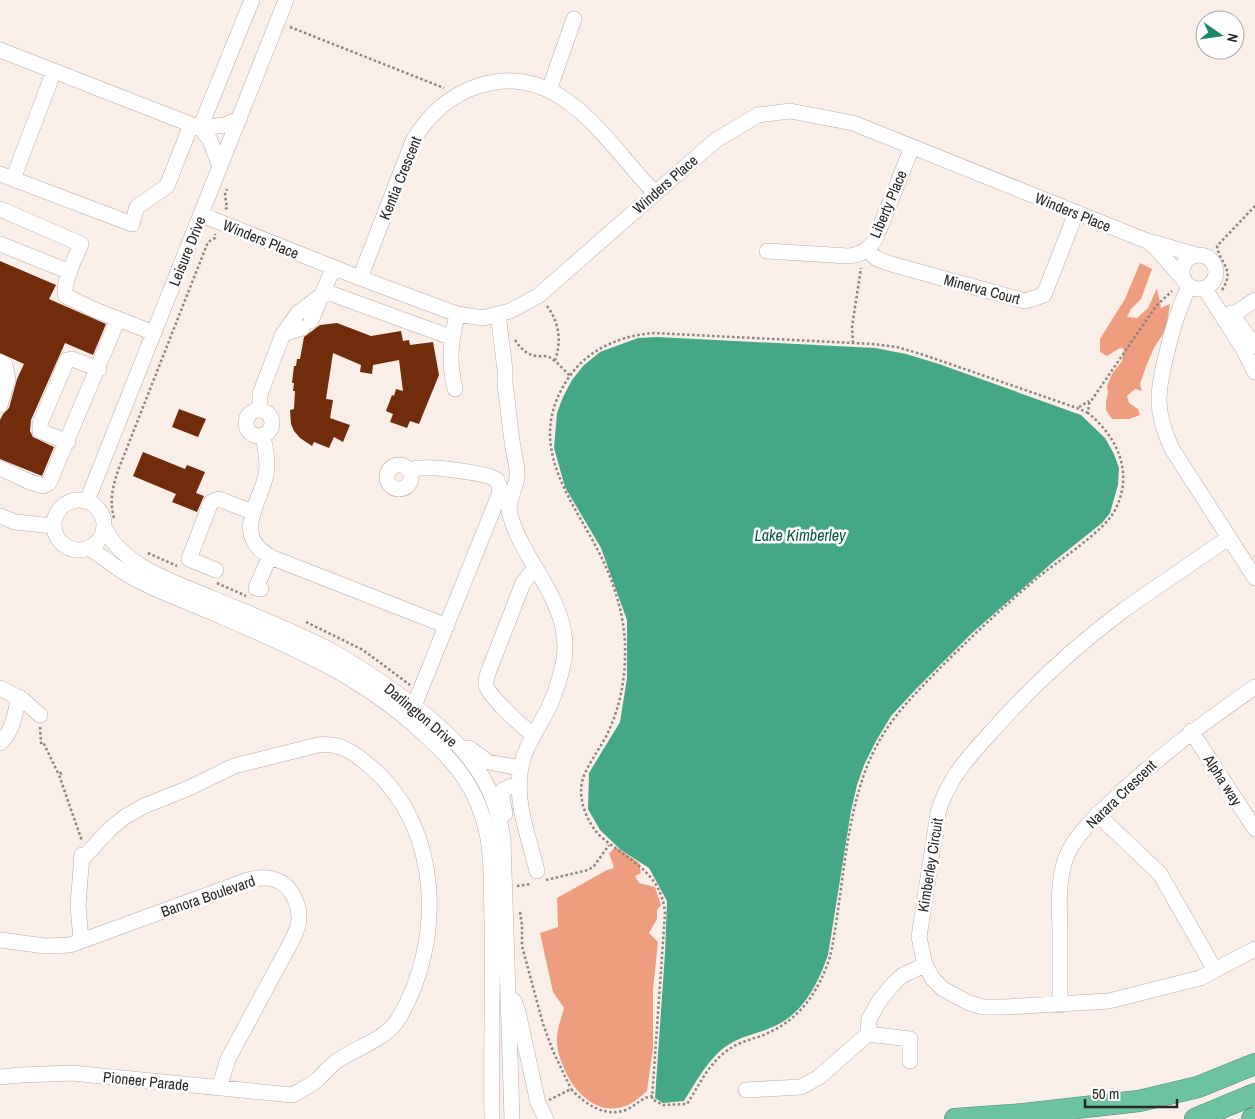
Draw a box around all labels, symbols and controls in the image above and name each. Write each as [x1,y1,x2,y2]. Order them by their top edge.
north arrow [1195,10,1245,60]
text: N [1223,32,1242,44]
street label: Kentia Crescent [374,133,426,223]
street label: Winders Place [628,150,702,218]
street label: Liberty Place [864,167,912,241]
street label: Winders Place [1032,187,1114,237]
street label: Leisure Drive [163,213,211,289]
street label: Winders Place [220,214,302,264]
street label: Minerva Court [942,269,1023,309]
water label: Lake Kimberley [754,524,847,546]
street label: Darlington Drive [380,678,462,752]
street label: Alpha way [1198,750,1248,810]
street label: Narara Crescent [1081,755,1161,833]
street label: Kimberley Circuit [912,816,948,914]
street label: Banora Boulevard [158,870,258,922]
street label: Pioneer Parade [102,1066,190,1096]
scale bar [1085,1076,1178,1108]
text: 50 m [1092,1083,1119,1104]

